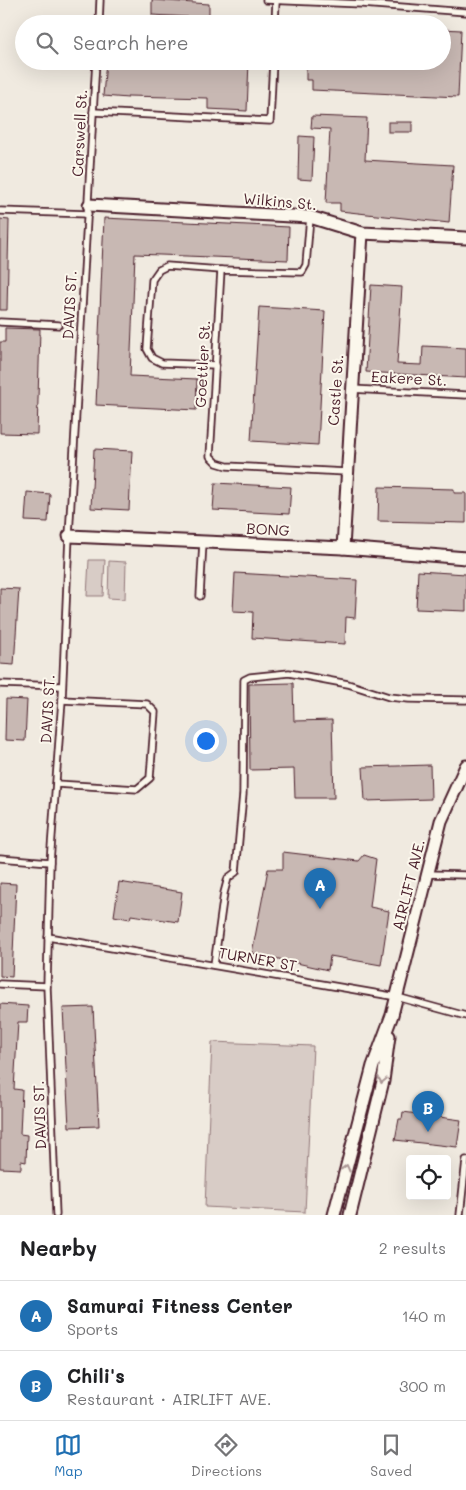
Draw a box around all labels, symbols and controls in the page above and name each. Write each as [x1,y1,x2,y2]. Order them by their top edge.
search box [15,15,451,70]
icon: search [33,29,61,57]
text: Search here [73,30,189,55]
street label: Carswell St. [67,89,91,177]
street label: Wilkins St. [242,188,318,214]
street label: DAVIS ST. [57,270,81,340]
street label: Goettler St. [190,320,214,408]
street label: Castle St. [323,354,347,426]
street label: Eakere St. [370,366,448,390]
street label: BONG [246,518,290,540]
street label: DAVIS ST. [35,674,59,744]
your location [193,728,219,754]
street label: AIRLIFT AVE. [387,837,429,932]
pin: A [304,868,336,909]
street label: TURNER ST. [217,942,303,976]
one-way arrow [378,1076,388,1085]
street label: DAVIS ST. [28,1080,50,1150]
pin: B [412,1091,444,1132]
map controls [406,1155,451,1200]
button: locate [406,1155,451,1200]
one-way arrow [341,1164,351,1172]
text: Nearby [20,1234,97,1261]
text: 2 results [379,1237,446,1258]
text: Samurai Fitness Center [67,1293,293,1318]
text: A [30,1305,42,1326]
text: 140 m [402,1305,446,1326]
text: Sports [67,1318,118,1339]
text: Chili's [67,1363,125,1388]
text: B [31,1375,41,1396]
text: 300 m [399,1375,446,1396]
text: Restaurant · AIRLIFT AVE. [67,1388,271,1409]
tab: Map [54,1431,83,1480]
tab: Directions [191,1431,262,1480]
tab: Saved [370,1431,412,1480]

